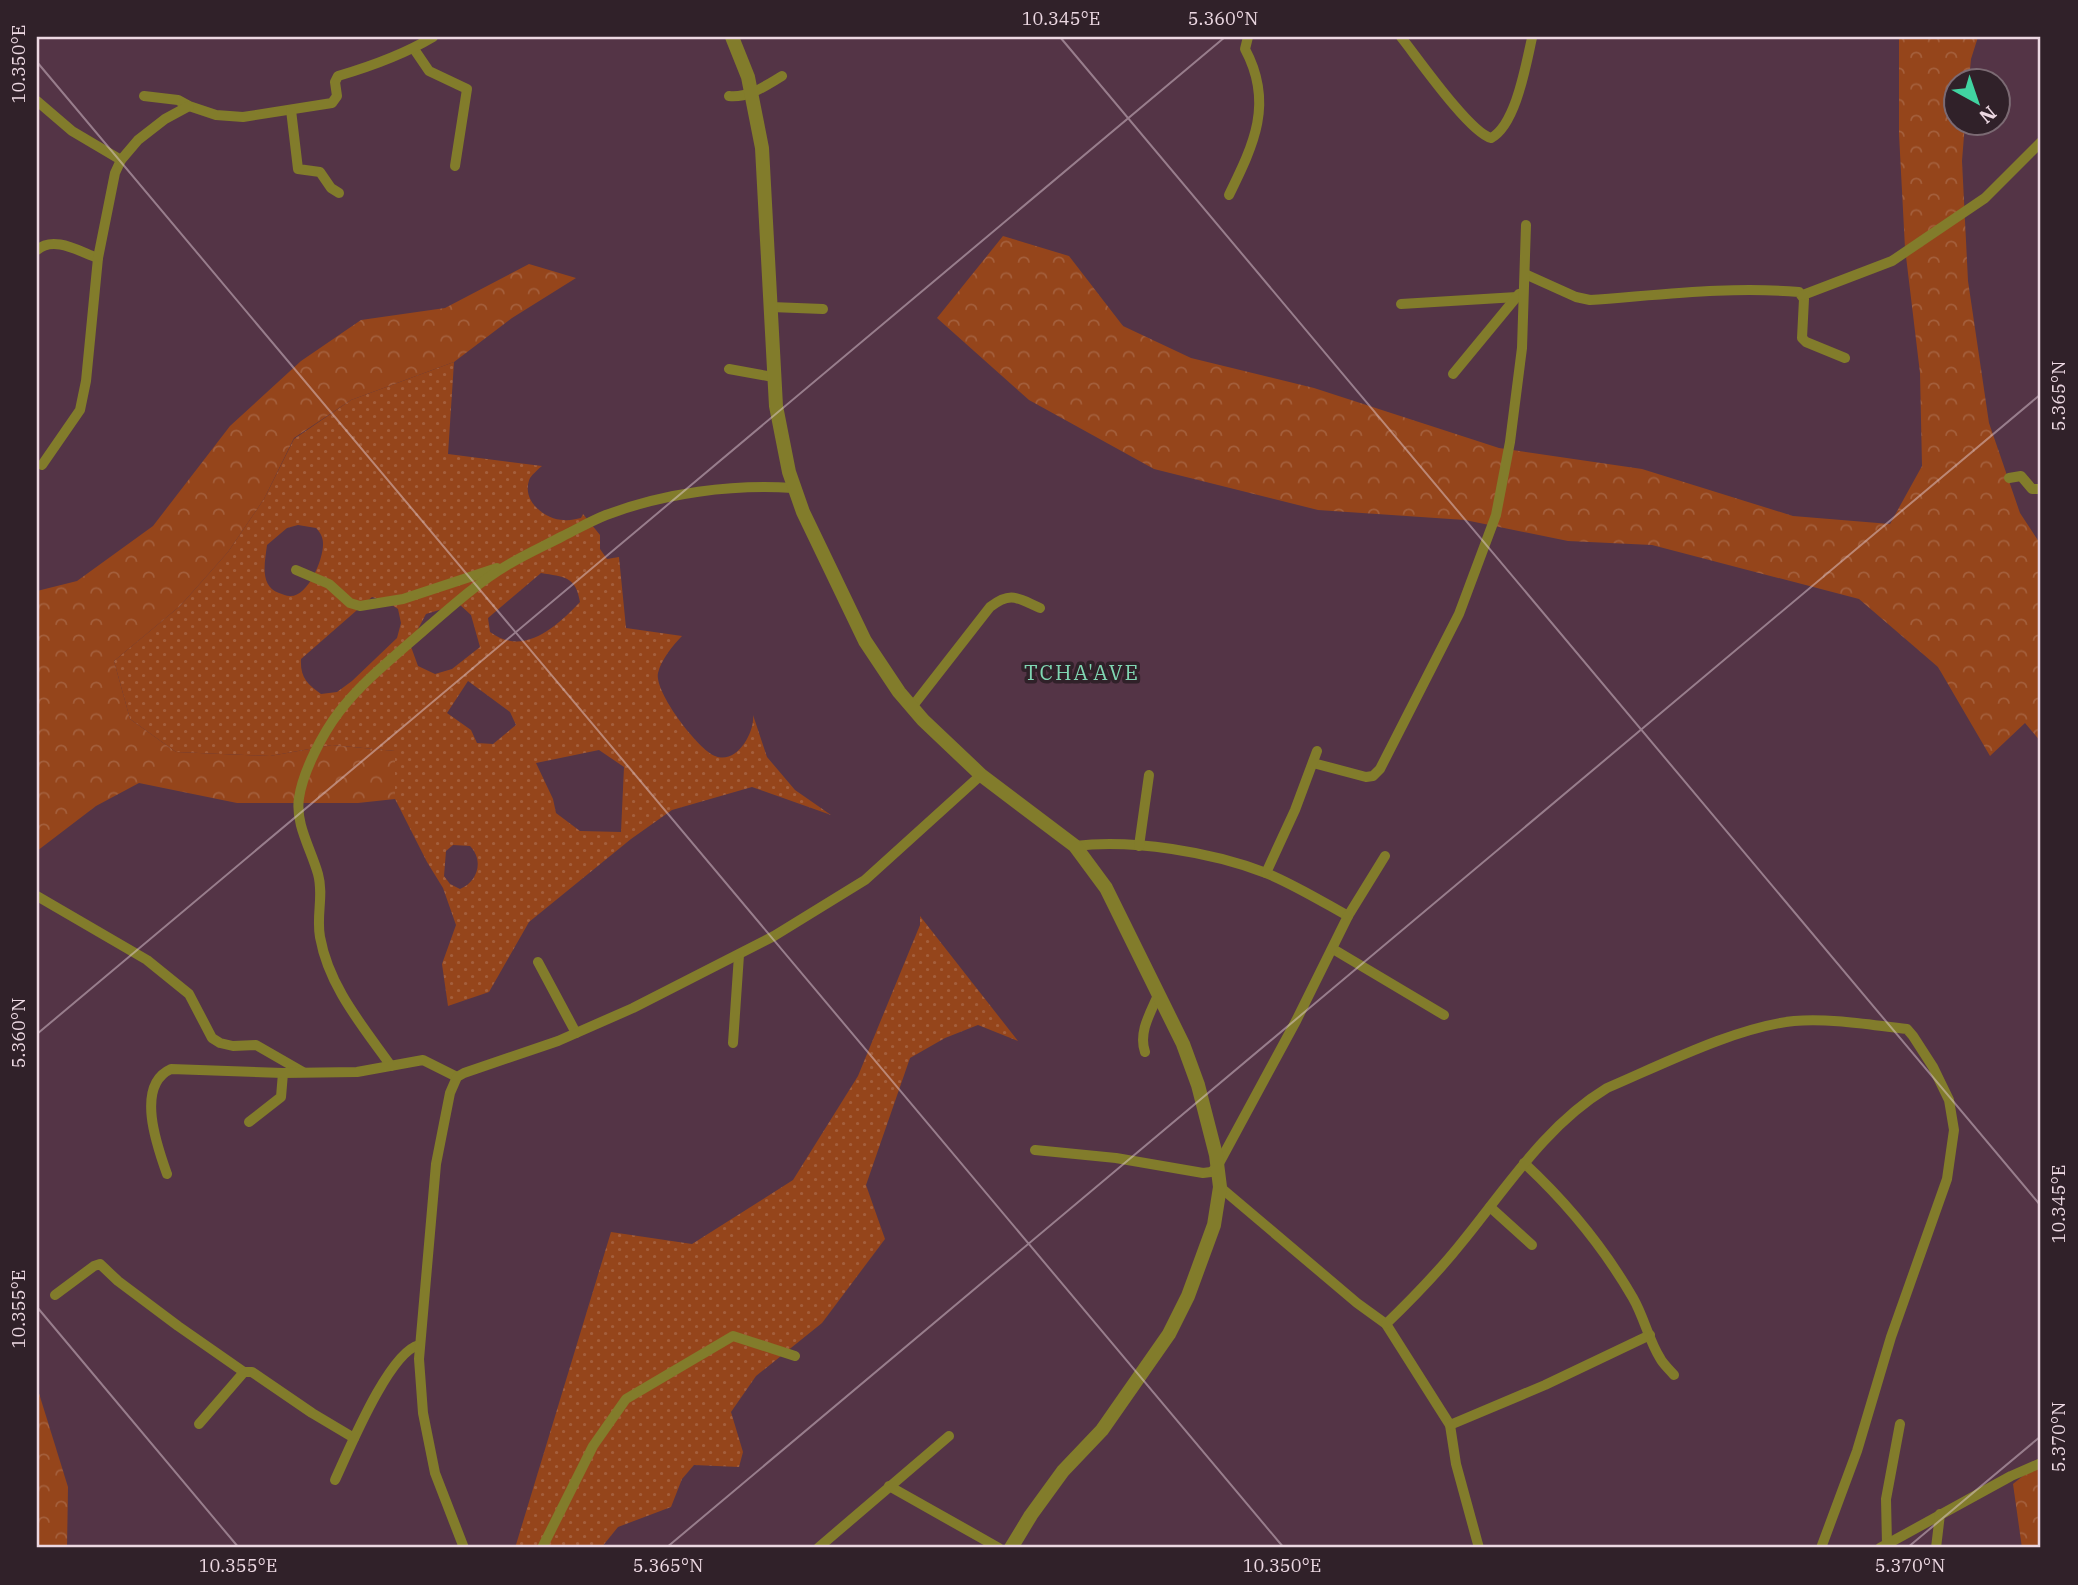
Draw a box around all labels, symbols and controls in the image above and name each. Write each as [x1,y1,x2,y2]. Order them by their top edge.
text: 10.345°E [1022,7,1100,30]
text: 5.360°N [1188,7,1258,30]
text: 10.350°E [7,25,30,103]
north arrow [1941,66,2011,136]
text: N [1974,101,2001,129]
text: 5.365°N [2047,361,2070,431]
district label: TCHA'AVE [1024,658,1140,686]
text: 5.360°N [7,998,30,1068]
text: 10.345°E [2047,1165,2070,1243]
text: 10.355°E [7,1270,30,1348]
text: 5.370°N [2047,1402,2070,1472]
text: 10.355°E [199,1554,277,1577]
text: 5.365°N [633,1554,703,1577]
text: 10.350°E [1243,1554,1321,1577]
text: 5.370°N [1875,1554,1945,1577]

